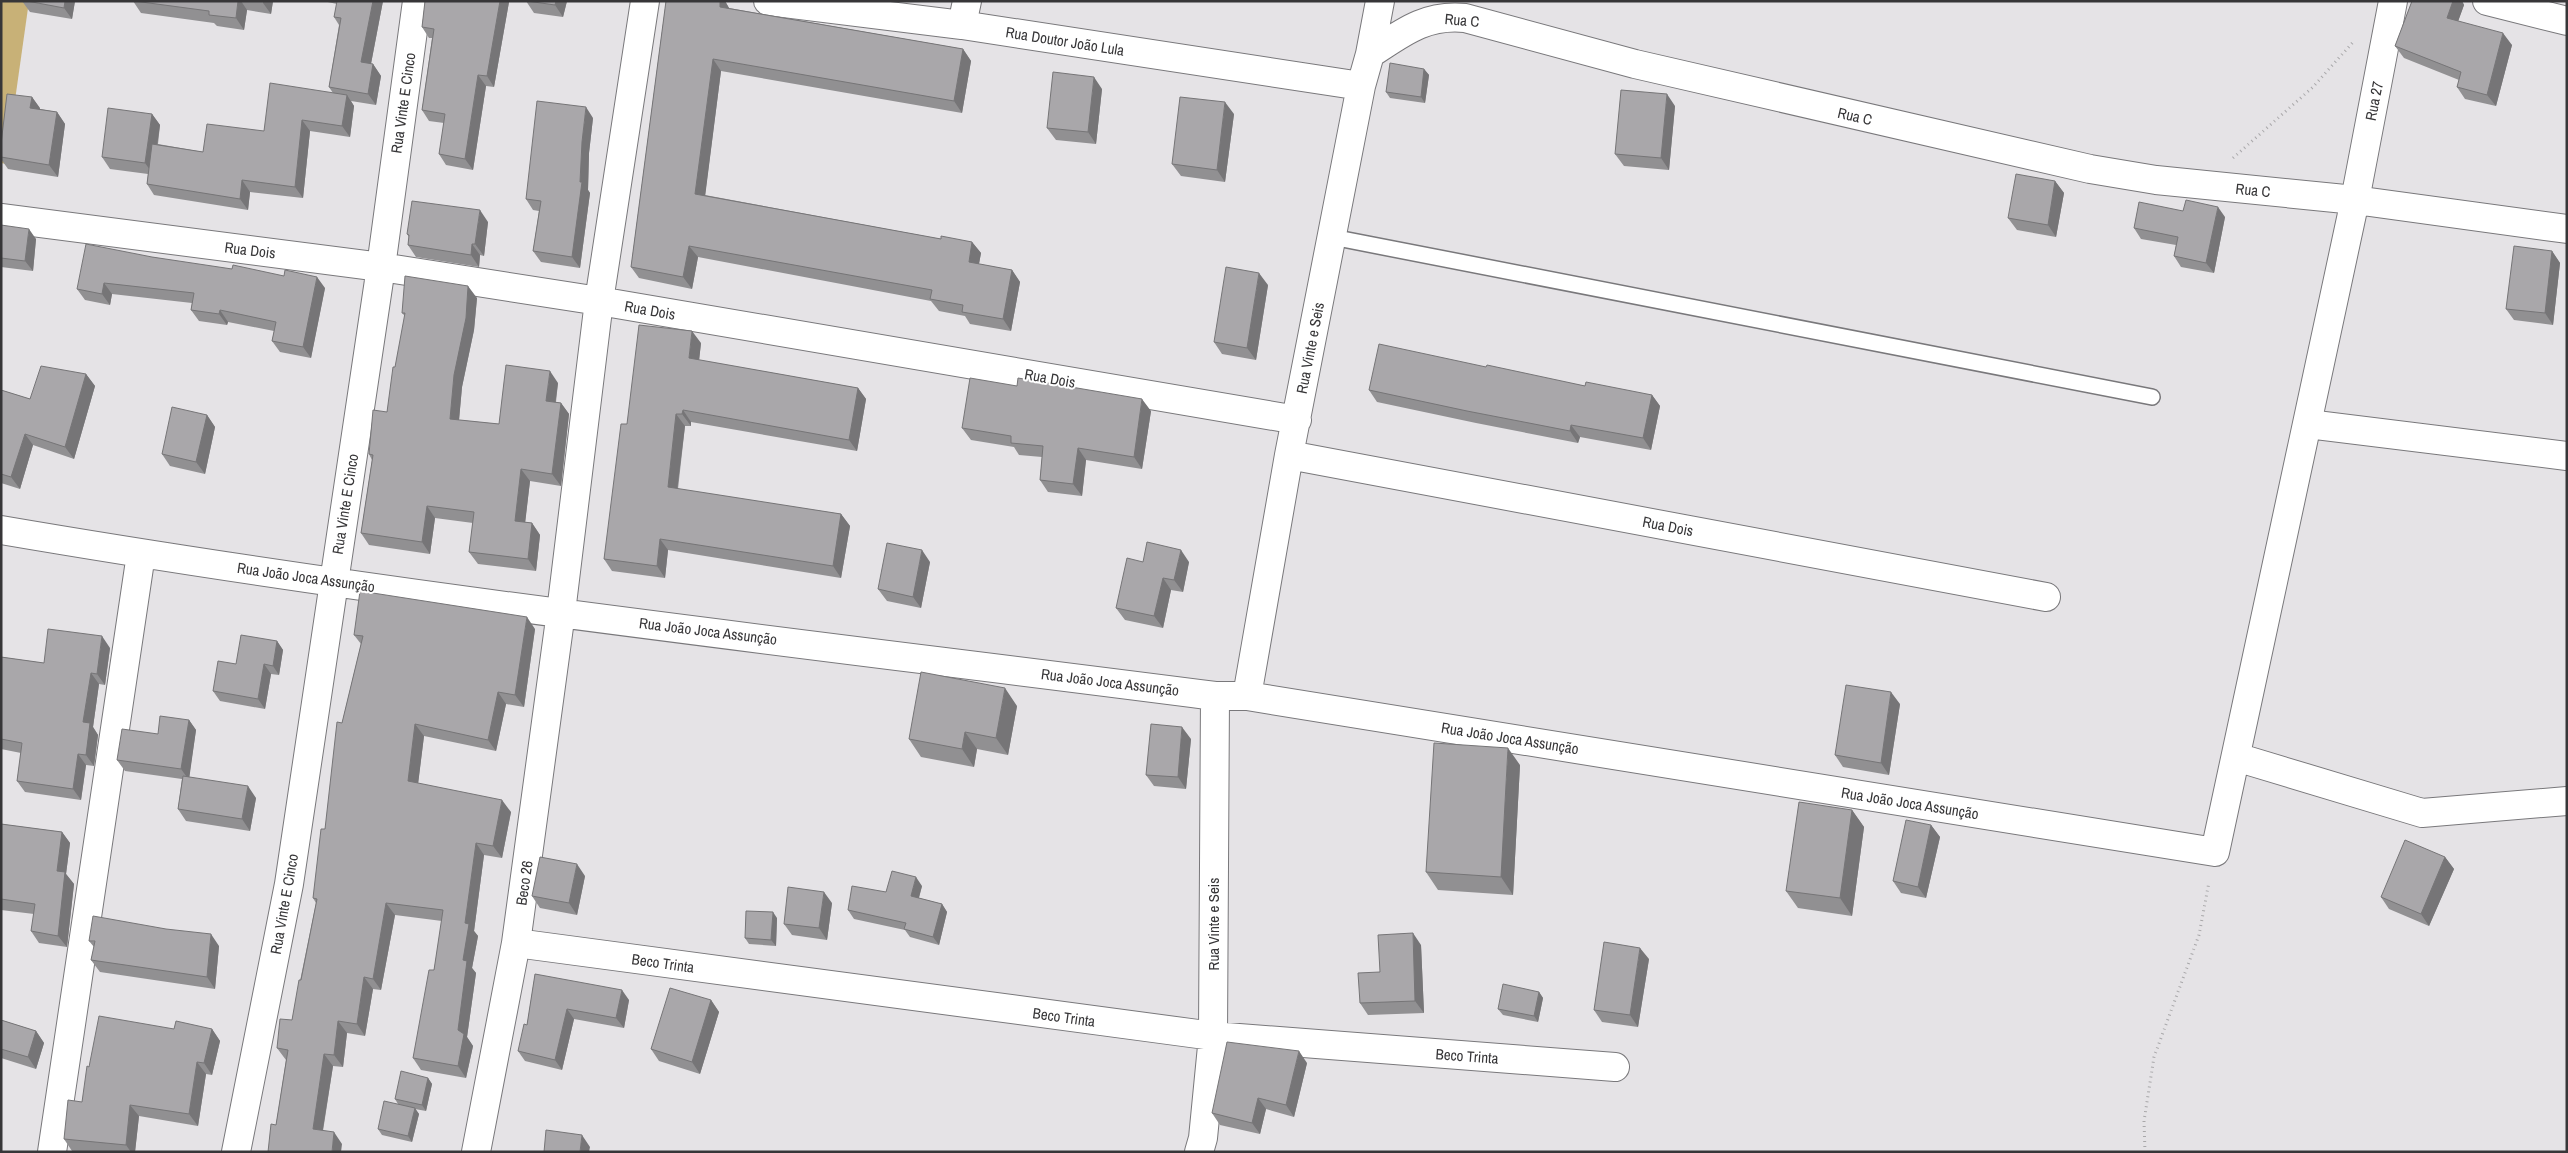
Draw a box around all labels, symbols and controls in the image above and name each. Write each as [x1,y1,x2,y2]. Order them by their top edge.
street label: Rua C [1444,8,1480,32]
street label: Rua Doutor João Lula [1004,21,1126,61]
street label: Rua Vinte E Cinco [386,51,420,155]
street label: Rua 27 [2360,79,2388,122]
street label: Rua C [1836,102,1874,130]
street label: Rua C [2235,178,2272,202]
street label: Rua Dois [223,236,277,264]
street label: Rua Dois [623,295,677,325]
street label: Rua Vinte e Seis [1291,300,1329,396]
street label: Rua Dois [1023,363,1077,393]
street label: Rua Vinte E Cinco [327,452,363,556]
street label: Rua Dois [1641,511,1695,541]
street label: Rua João Joca Assunção [236,557,376,597]
street label: Rua João Joca Assunção [638,612,778,650]
street label: Rua João Joca Assunção [1040,663,1180,701]
street label: Rua João Joca Assunção [1440,717,1580,759]
street label: Rua João Joca Assunção [1840,782,1980,824]
street label: Rua Vinte E Cinco [265,852,303,956]
street label: Beco 26 [510,859,538,907]
street label: Rua Vinte e Seis [1203,878,1224,970]
street label: Beco Trinta [630,948,696,978]
street label: Beco Trinta [1031,1002,1097,1032]
street label: Beco Trinta [1435,1043,1499,1069]

